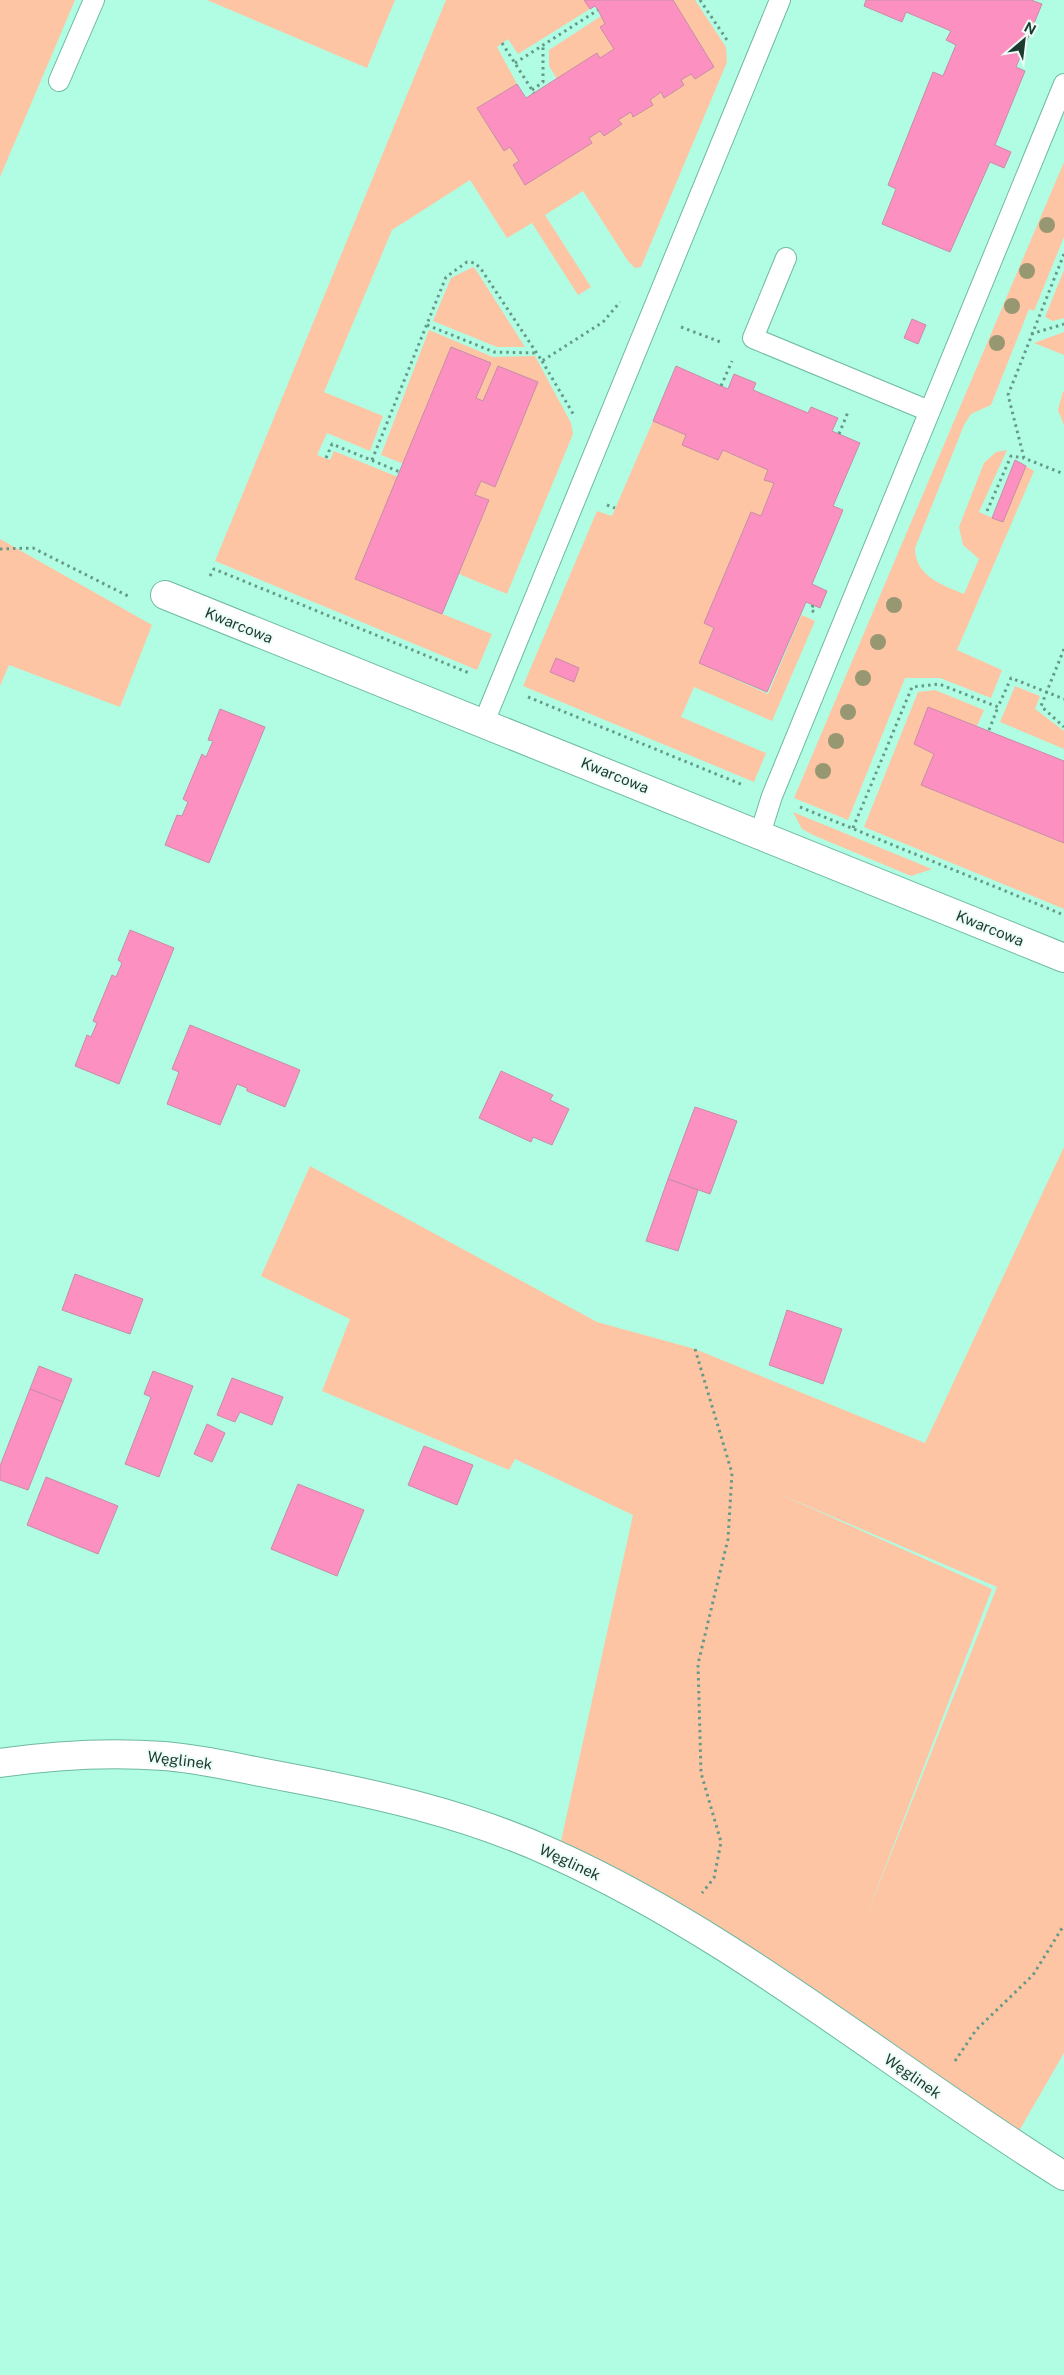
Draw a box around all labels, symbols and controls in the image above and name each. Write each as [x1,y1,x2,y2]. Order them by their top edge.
north arrow [999,15,1049,65]
text: N [1022,19,1039,38]
street label: Kwarcowa [203,604,275,646]
street label: Kwarcowa [579,754,651,796]
street label: Kwarcowa [954,907,1026,949]
street label: Węglinek [147,1748,213,1772]
street label: Węglinek [537,1841,603,1883]
street label: Węglinek [881,2050,945,2102]

